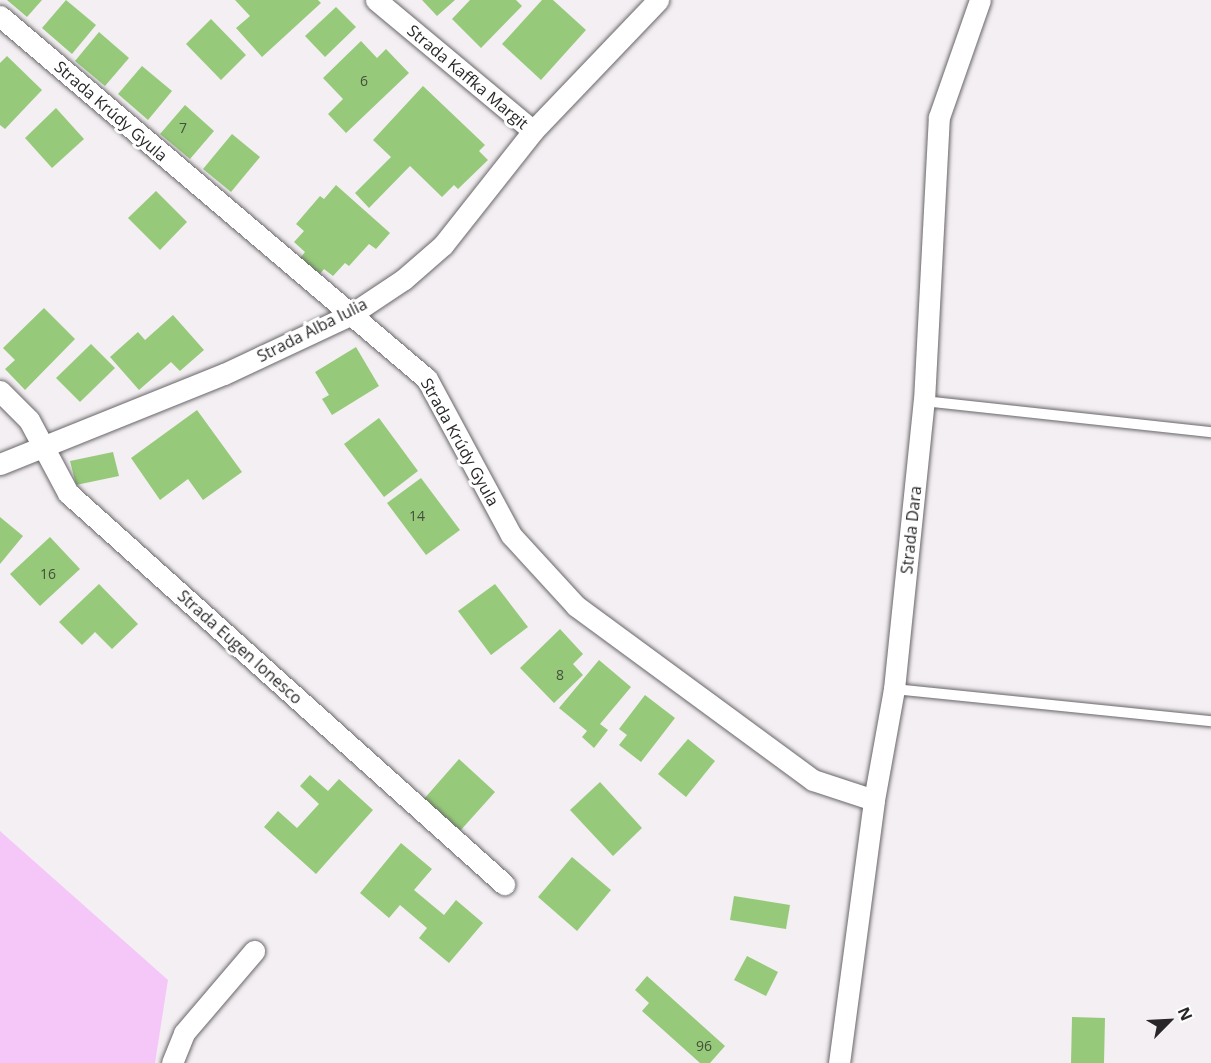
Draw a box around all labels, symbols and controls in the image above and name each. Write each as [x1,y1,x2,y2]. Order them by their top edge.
street label: Strada Kaffka Margit [404,21,532,133]
street label: Strada Krúdy Gyula [51,57,171,165]
house number: 6 [360,73,368,89]
house number: 7 [179,120,187,136]
street label: Strada Alba Iulia [254,294,370,366]
street label: Strada Krúdy Gyula [417,375,503,509]
street label: Strada Dara [897,485,925,575]
house number: 14 [409,508,425,524]
house number: 16 [40,566,56,582]
street label: Strada Eugen Ionesco [174,586,306,708]
house number: 8 [556,667,564,683]
north arrow [1139,991,1199,1051]
text: N [1173,1003,1198,1024]
house number: 96 [696,1038,712,1054]

